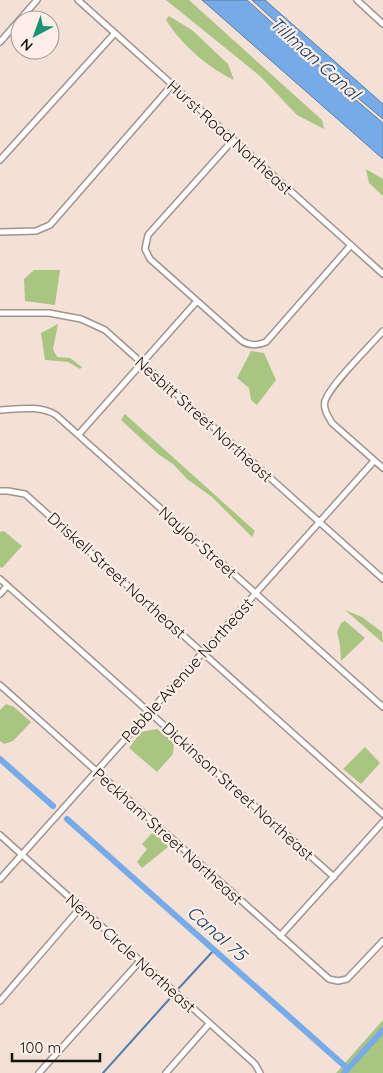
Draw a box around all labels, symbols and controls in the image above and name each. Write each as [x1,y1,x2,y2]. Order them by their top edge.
north arrow [10,10,60,60]
water label: Tillman Canal [265,11,366,106]
text: N [17,35,36,55]
street label: Hurst Road Northeast [163,75,297,199]
street label: Nesbitt Street Northeast [131,352,277,486]
street label: Naylor Street [155,502,241,582]
street label: Driskell Street Northeast [44,508,190,642]
street label: Pebble Avenue Northeast [117,594,257,746]
street label: Dickinson Street Northeast [158,718,318,864]
street label: Peckham Street Northeast [89,763,247,909]
street label: Nemo Circle Northeast [62,889,200,1017]
water label: Canal 75 [183,900,253,967]
scale bar [12,1030,100,1062]
text: 100 m [20,1038,61,1057]

